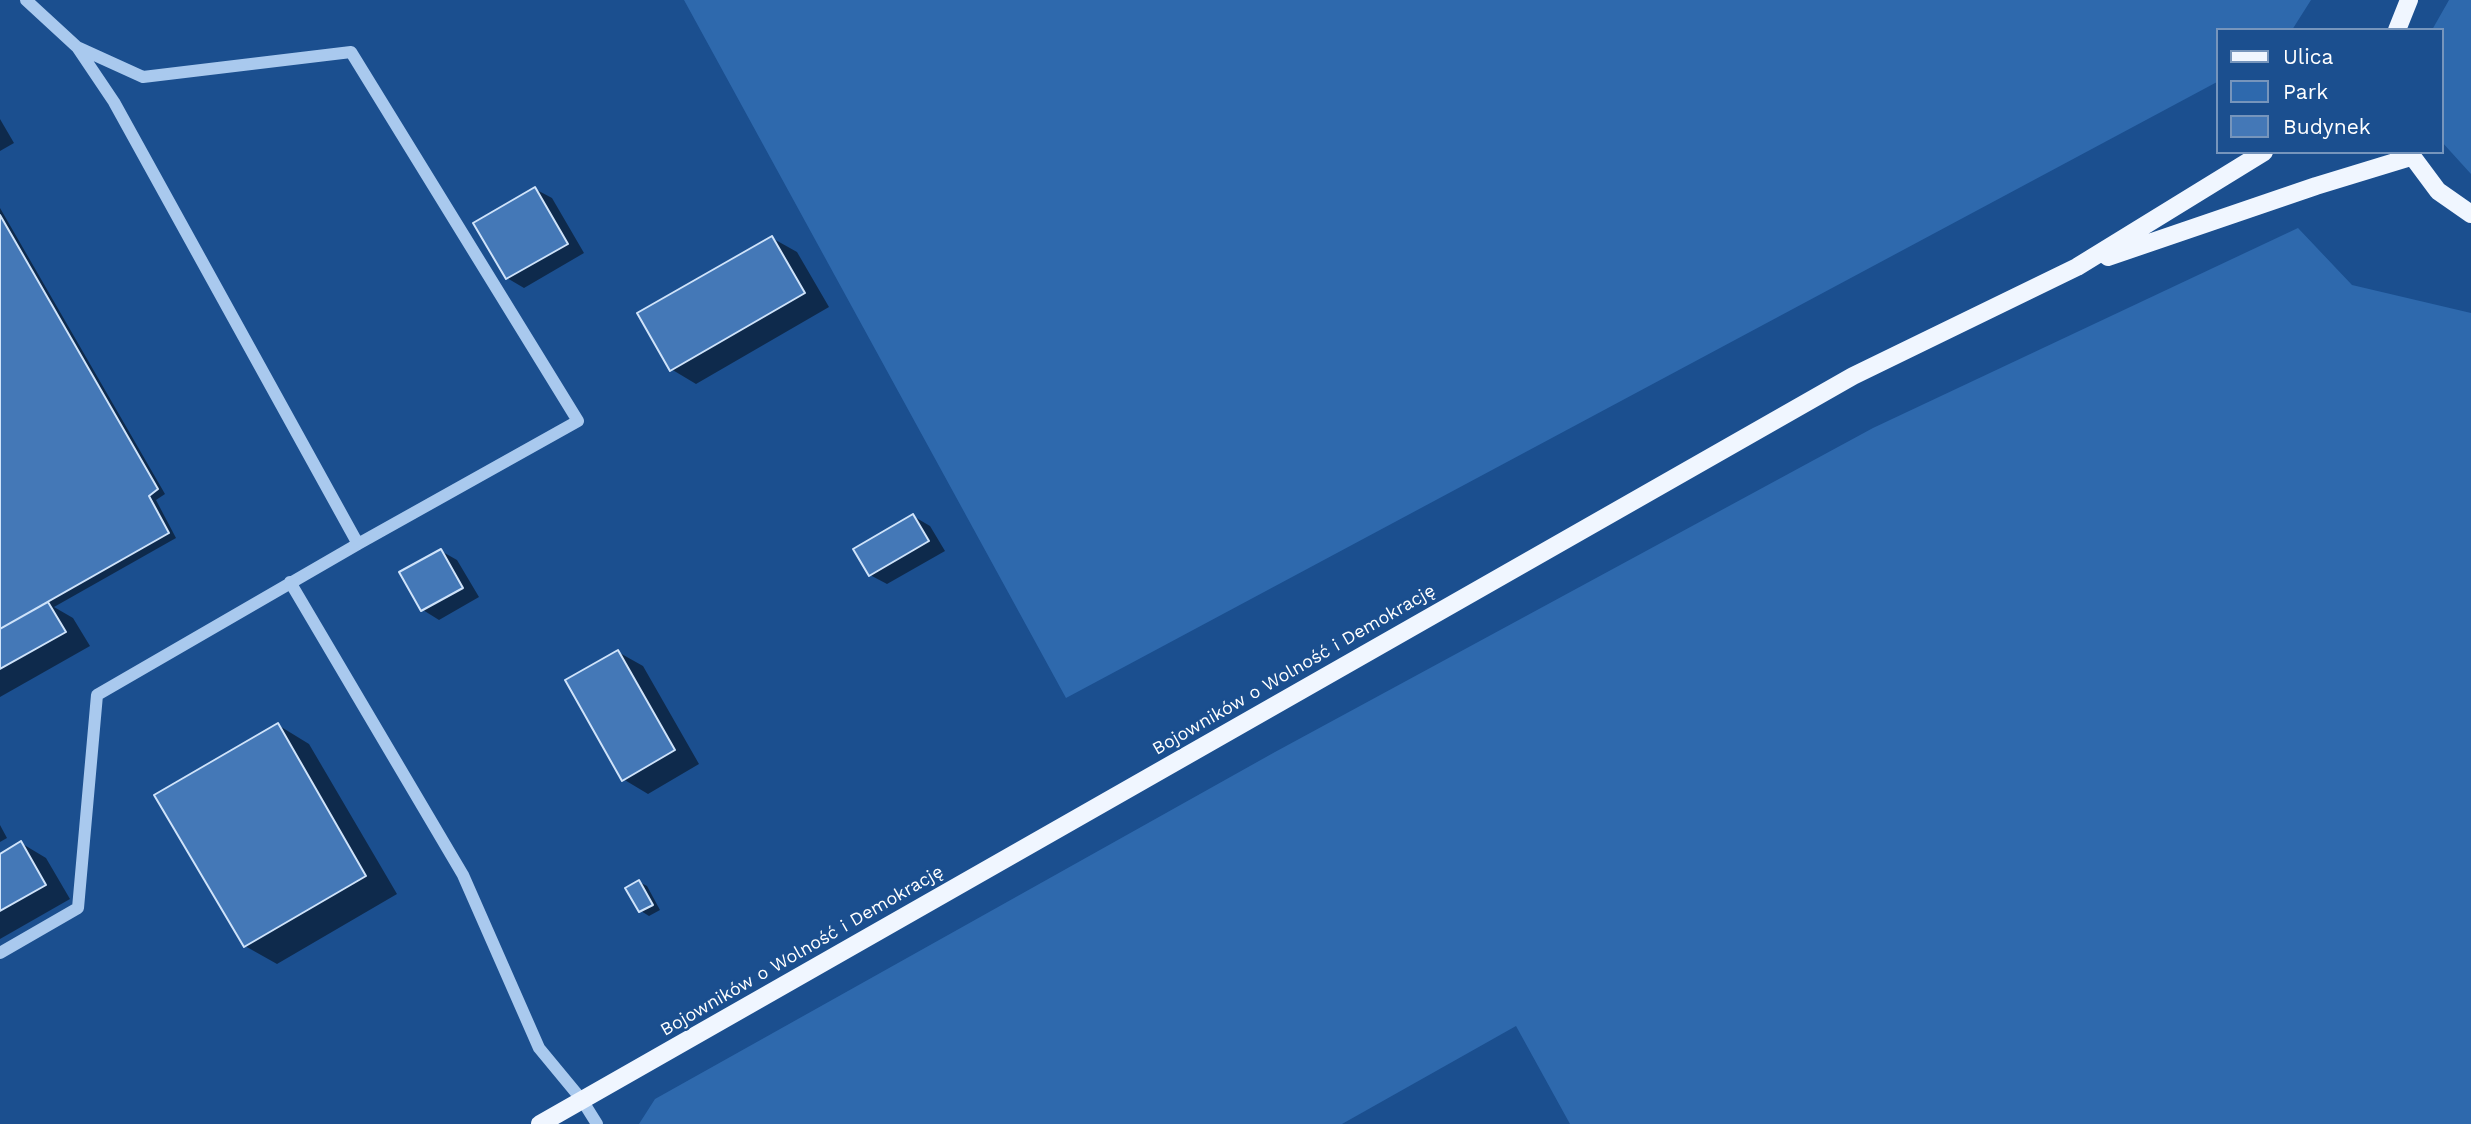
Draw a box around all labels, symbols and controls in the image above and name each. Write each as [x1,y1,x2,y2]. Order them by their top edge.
legend [2216,28,2443,154]
text: Ulica [2283,44,2333,69]
text: Park [2283,79,2328,104]
text: Budynek [2283,114,2371,139]
street label: Bojowników o Wolność i Demokrację [1149,580,1439,760]
street label: Bojowników o Wolność i Demokrację [657,861,947,1041]

